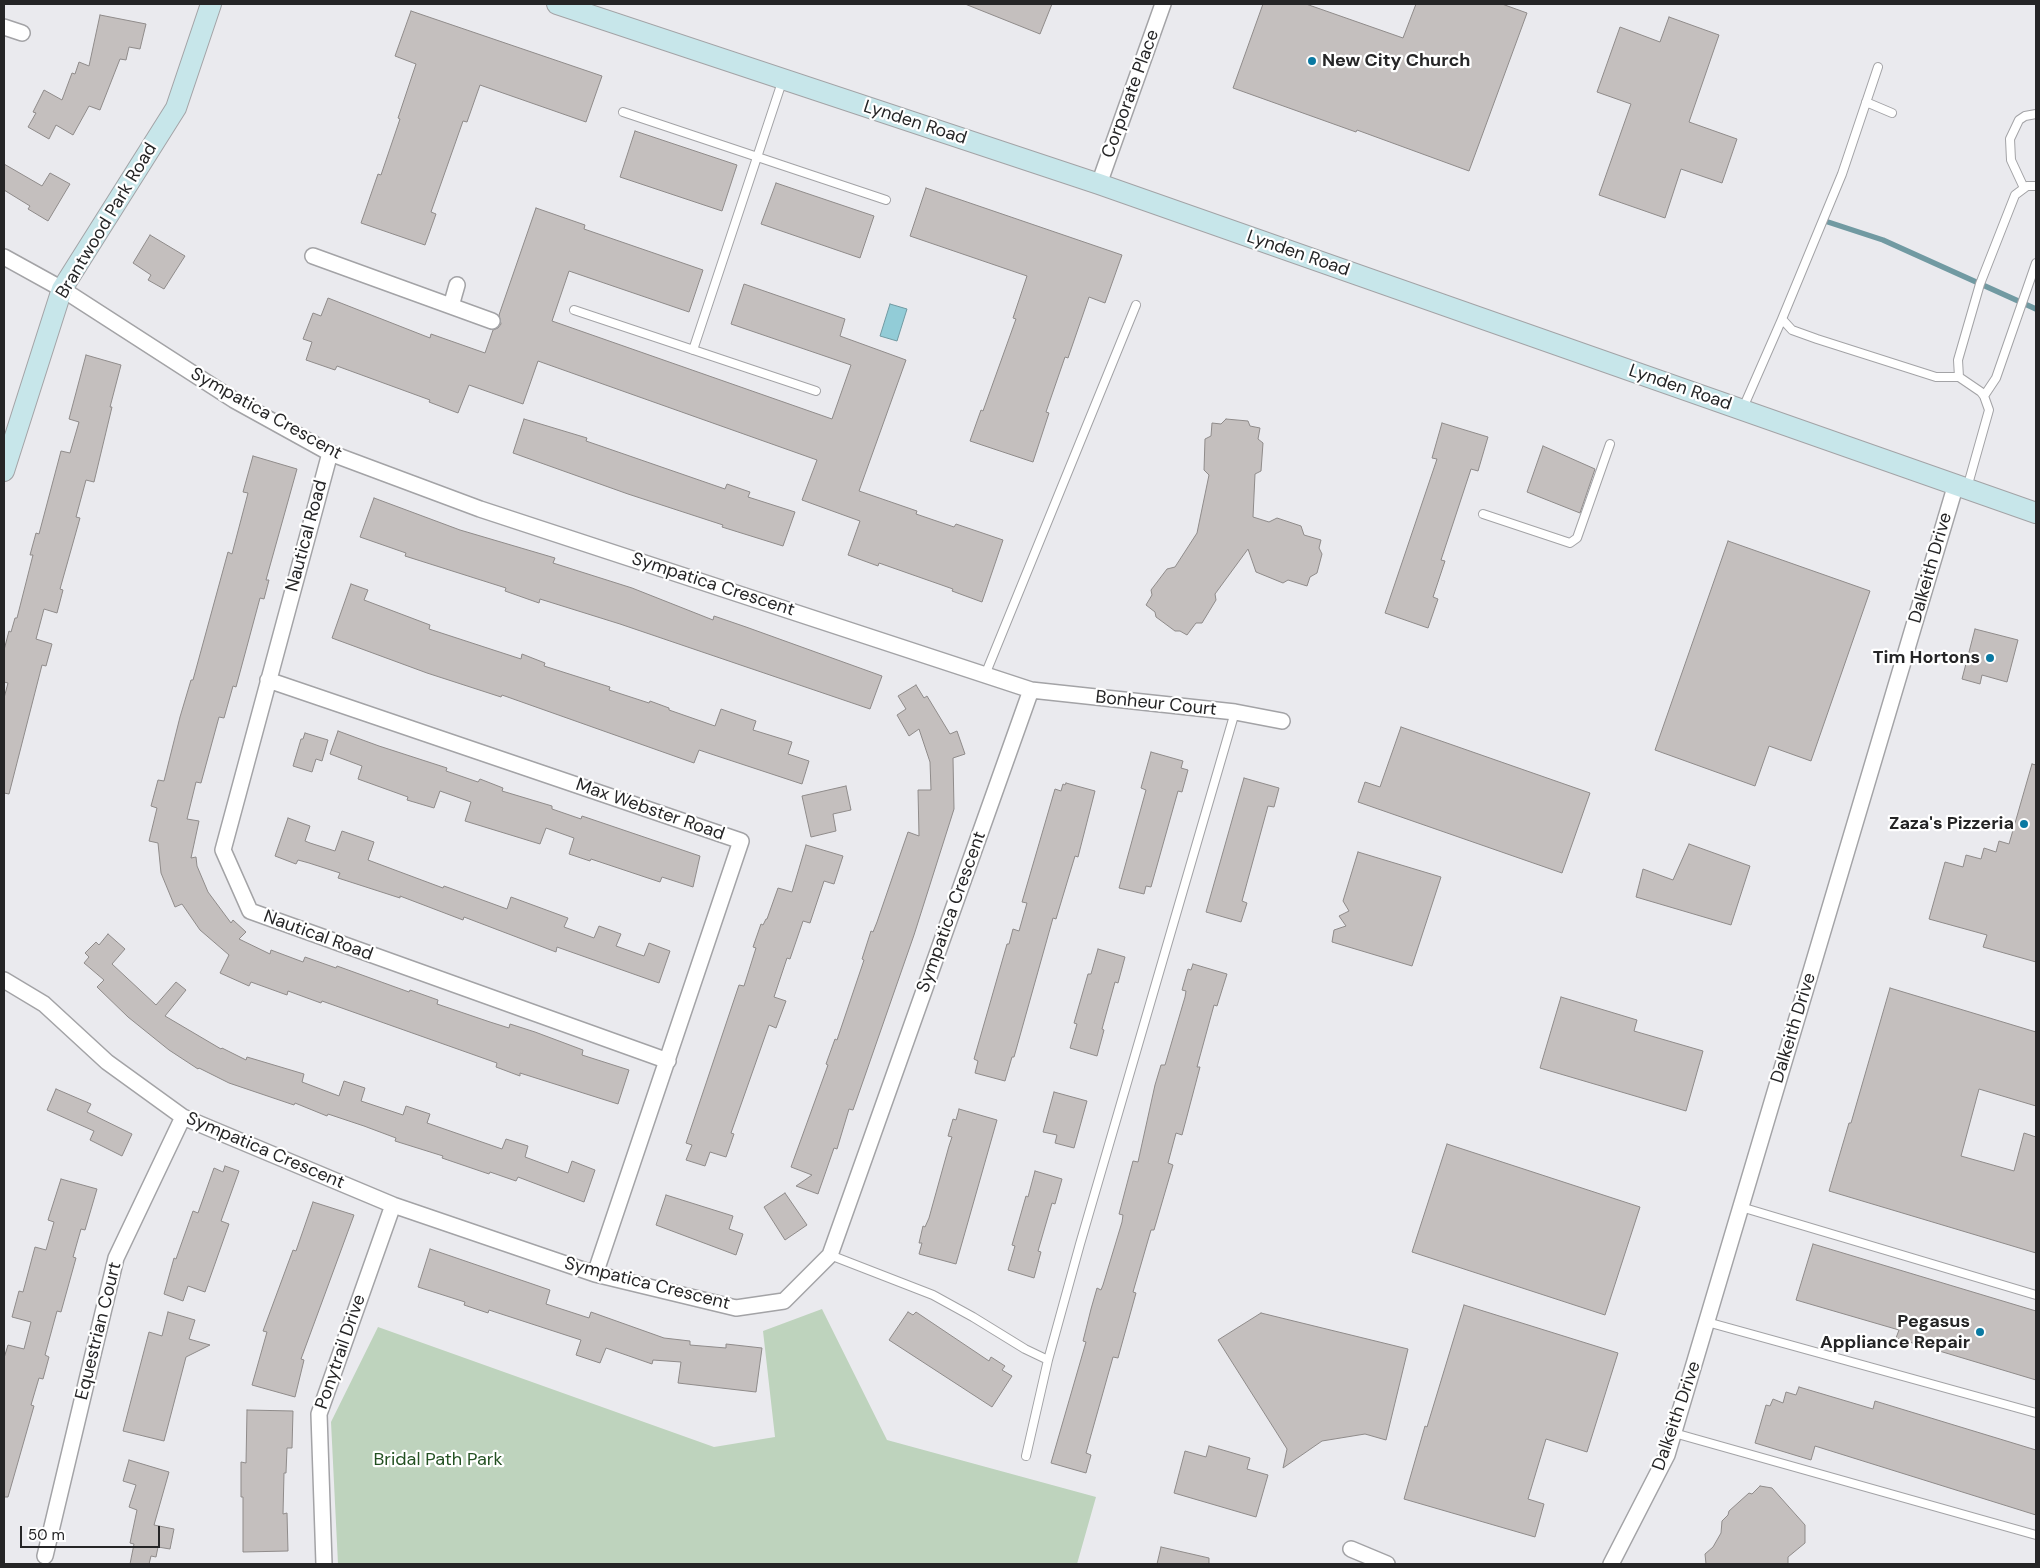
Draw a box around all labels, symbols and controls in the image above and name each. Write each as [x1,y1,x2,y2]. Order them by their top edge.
street label: Corporate Place [1098,27,1164,161]
place label: New City Church [1322,50,1470,72]
marker: New City Church [1306,55,1318,67]
street label: Lynden Road [861,96,969,150]
street label: Brantwood Park Road [52,139,162,303]
street label: Lynden Road [1244,226,1352,282]
street label: Lynden Road [1626,360,1734,416]
street label: Sympatica Crescent [186,363,346,465]
street label: Nautical Road [282,478,332,594]
street label: Dalkeith Drive [1905,510,1957,626]
street label: Sympatica Crescent [629,548,797,622]
place label: Tim Hortons [1873,647,1980,669]
marker: Tim Hortons [1984,652,1996,664]
street label: Bonheur Court [1094,687,1218,721]
street label: Max Webster Road [573,774,727,846]
place label: Zaza's Pizzeria [1889,813,2014,835]
marker: Zaza's Pizzeria [2018,818,2030,830]
street label: Sympatica Crescent [913,828,991,996]
street label: Nautical Road [260,906,376,966]
street label: Dalkeith Drive [1767,970,1821,1086]
street label: Sympatica Crescent [183,1108,347,1194]
street label: Sympatica Crescent [562,1253,732,1315]
street label: Equestrian Court [71,1260,127,1402]
street label: Ponytrail Drive [311,1292,371,1412]
place label: Pegasus Appliance Repair [1820,1311,1970,1354]
marker: Pegasus Appliance Repair [1974,1326,1986,1338]
street label: Dalkeith Drive [1648,1359,1706,1473]
park label: Bridal Path Park [373,1449,503,1471]
scale bar [22,1516,162,1548]
text: 50 m [28,1525,65,1545]

